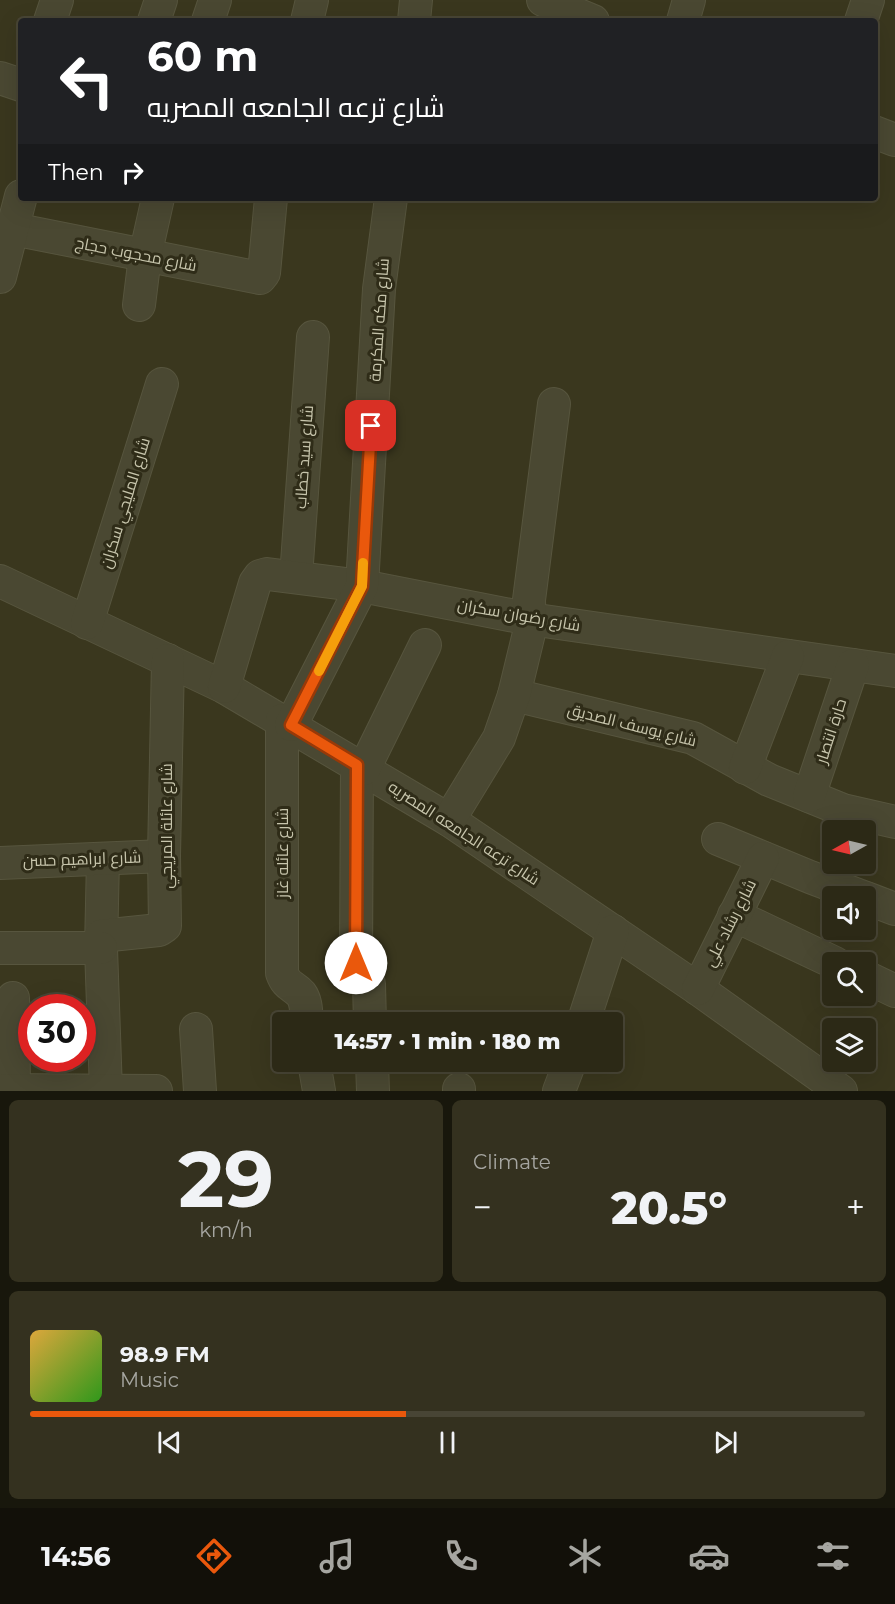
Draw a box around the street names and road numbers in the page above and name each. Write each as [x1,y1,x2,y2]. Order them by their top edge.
street label: شارع محجوب حجاج [73,233,198,277]
street label: شارع مكه المكرمة [365,258,395,383]
street label: شارع سيد خطاب [291,404,319,510]
street label: شارع المليجي سكران [96,435,158,572]
street label: شارع رضوان سكران [456,595,582,637]
street label: حارة انتصار [811,696,850,767]
street label: شارع يوسف الصديق [565,700,699,752]
street label: شارع عائلة المريجي [157,763,180,889]
street label: شارع ترعه الجامعه المصريه [384,777,543,891]
street label: شارع عائله غاز [273,808,294,899]
street label: شارع ابراهيم حسن [22,847,142,873]
street label: شارع رشاد علي [700,876,764,972]

